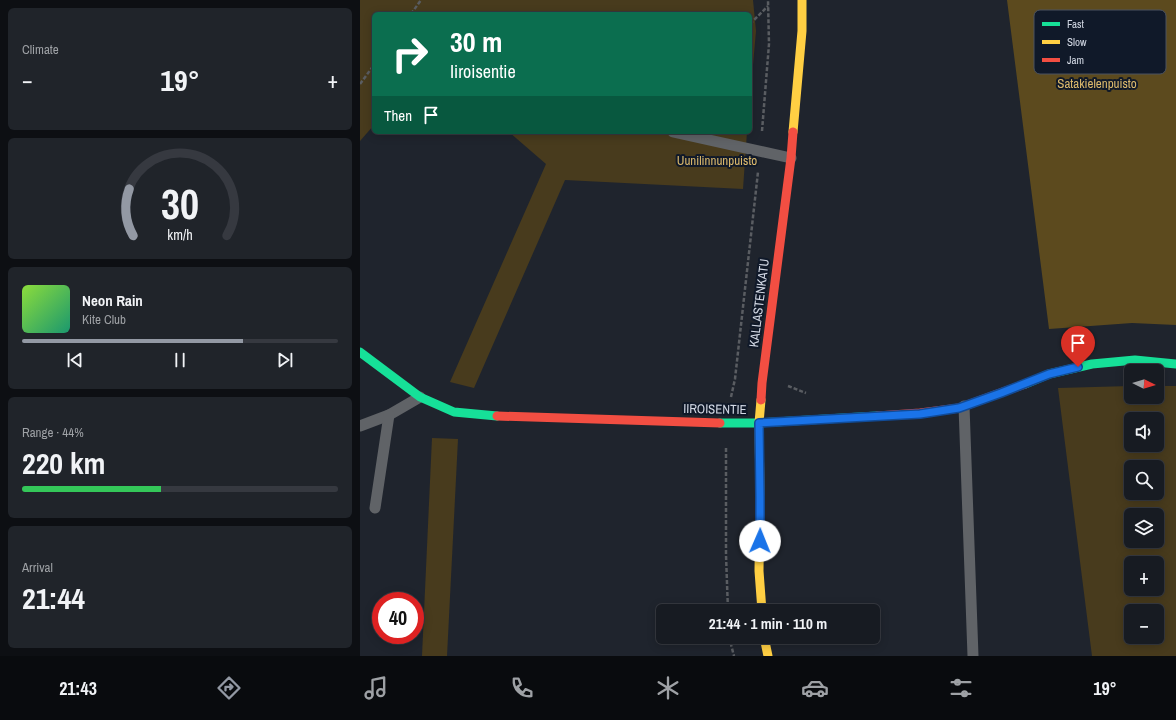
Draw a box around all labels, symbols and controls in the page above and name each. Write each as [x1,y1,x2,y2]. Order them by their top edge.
legend [1034,10,1166,74]
text: Fast [1067,17,1085,31]
text: 30 m [450,23,502,61]
icon: right [384,28,436,80]
text: Slow [1067,35,1087,49]
text: Climate [22,41,59,58]
text: Jam [1067,53,1084,67]
text: Iiroisentie [450,59,516,84]
text: 19° [160,60,200,100]
text: − [22,65,33,95]
text: + [327,65,338,95]
park label: Satakielenpuisto [1057,75,1137,92]
icon: arrive [420,104,442,126]
text: Then [384,105,412,126]
park label: Uunilinnunpuisto [677,152,757,169]
text: 30 [161,176,199,232]
text: km/h [167,225,193,244]
street label: KALLASTENKATU [745,258,773,348]
text: Neon Rain [82,290,143,311]
text: Kite Club [82,311,126,328]
pin [1061,326,1095,367]
icon: arrive [1067,332,1089,354]
icon: previous [64,349,86,371]
icon: pause [169,349,191,371]
icon: next [274,349,296,371]
north arrow [1124,364,1164,404]
map controls [1124,364,1164,644]
street label: IIROISENTIE [683,400,747,418]
button: sound [1124,412,1164,452]
text: Range · 44% [22,424,84,441]
text: 220 km [22,443,105,483]
button: search [1124,460,1164,500]
button: layers [1124,508,1164,548]
position arrow [739,520,781,562]
button: + [1124,556,1164,596]
text: Arrival [22,559,53,576]
text: 21:44 [22,578,85,618]
speed limit sign: 40 [372,592,424,644]
button: − [1124,604,1164,644]
text: 21:44 · 1 min · 110 m [709,613,827,634]
icon: directions [215,674,243,702]
icon: music [362,674,390,702]
icon: phone [508,674,536,702]
icon: climate [654,674,682,702]
icon: car [801,674,829,702]
icon: filters [947,674,975,702]
text: 21:43 [59,676,97,701]
text: 19° [1093,676,1117,701]

